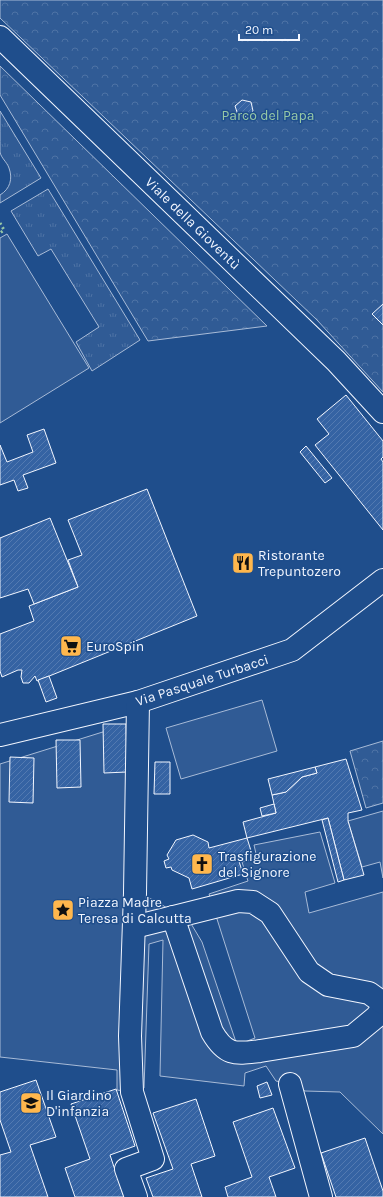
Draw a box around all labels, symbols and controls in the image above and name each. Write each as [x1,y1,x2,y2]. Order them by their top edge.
scale bar [239,16,299,42]
text: 20 m [245,23,273,37]
park label: Parco del Papa [222,107,314,124]
street label: Viale della Gioventù [142,174,244,273]
place label: Ristorante Trepuntozero [258,547,341,580]
restaurant icon: Ristorante Trepuntozero [230,550,256,576]
supermarket icon: EuroSpin [58,633,84,659]
place label: EuroSpin [86,638,144,655]
street label: Via Pasquale Turbacci [133,651,271,710]
place label: Trasfigurazione del Signore [218,848,316,881]
church icon: Trasfigurazione del Signore [189,851,215,877]
place label: Piazza Madre Teresa di Calcutta [78,894,192,927]
place icon: Piazza Madre Teresa di Calcutta [50,897,76,923]
place label: Il Giardino D'infanzia [46,1087,112,1120]
school or university icon: Il Giardino D'infanzia [18,1090,44,1116]

